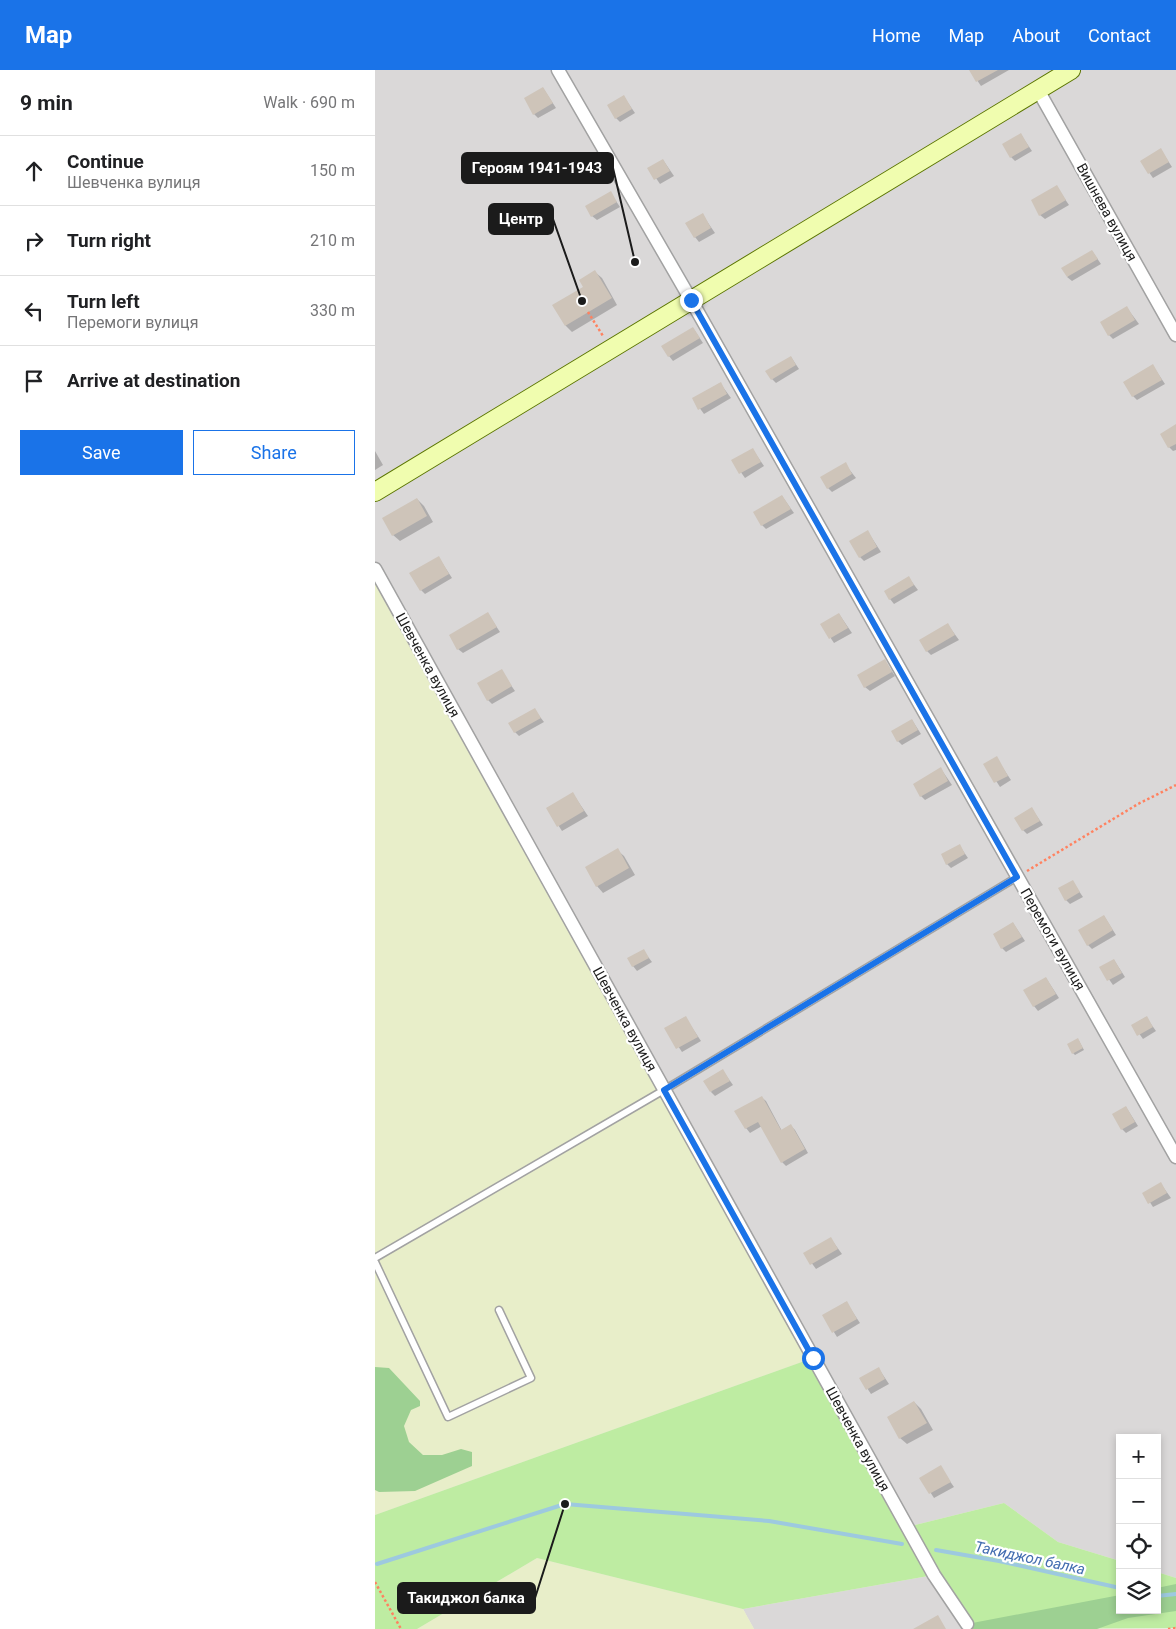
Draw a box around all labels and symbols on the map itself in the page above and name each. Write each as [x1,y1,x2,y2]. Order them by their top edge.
callout: Героям 1941-1943 [462,153,613,183]
text: Героям 1941-1943 [472,159,602,177]
street label: Вишнева вулиця [1074,160,1140,264]
callout: Центр [489,204,553,234]
text: Центр [499,210,543,228]
route end [680,289,703,312]
street label: Шевченка вулиця [393,610,463,720]
street label: Перемоги вулиця [1017,885,1089,993]
street label: Шевченка вулиця [590,964,660,1074]
route start [802,1347,825,1370]
street label: Шевченка вулиця [823,1384,893,1494]
water label: Такиджол балка [973,1538,1087,1578]
callout: Такиджол балка [398,1583,535,1613]
text: Такиджол балка [407,1589,525,1607]

